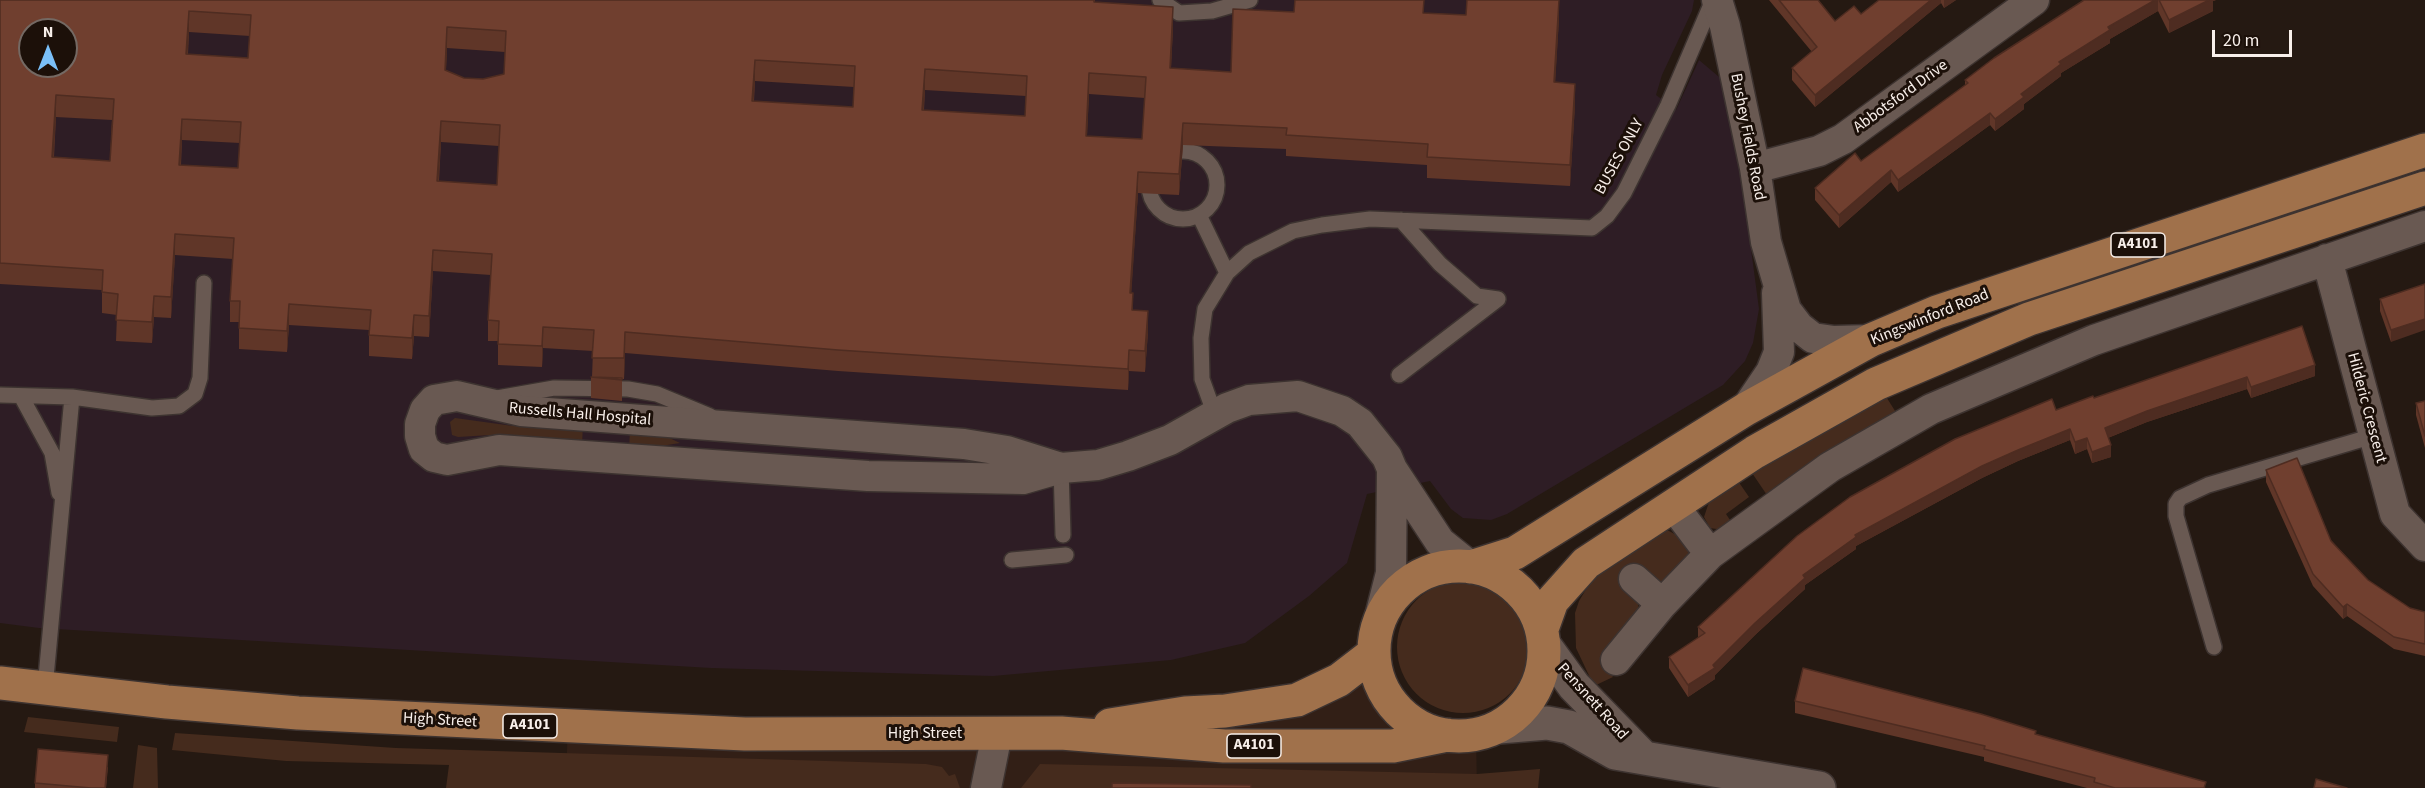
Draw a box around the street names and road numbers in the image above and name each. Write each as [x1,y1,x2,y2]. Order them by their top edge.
street label: Abbotsford Drive [1850,56,1952,138]
street label: Bushey Fields Road [1725,72,1769,202]
street label: BUSES ONLY [1591,116,1649,198]
road number: A4101 [2111,233,2165,257]
street label: Kingswinford Road [1868,286,1992,350]
street label: Hilderic Crescent [2342,351,2390,465]
street label: Russells Hall Hospital [508,399,652,431]
street label: Pensnett Road [1553,660,1631,744]
street label: High Street [402,709,478,733]
road number: A4101 [503,714,557,738]
street label: High Street [888,724,962,744]
road number: A4101 [1227,734,1281,758]

